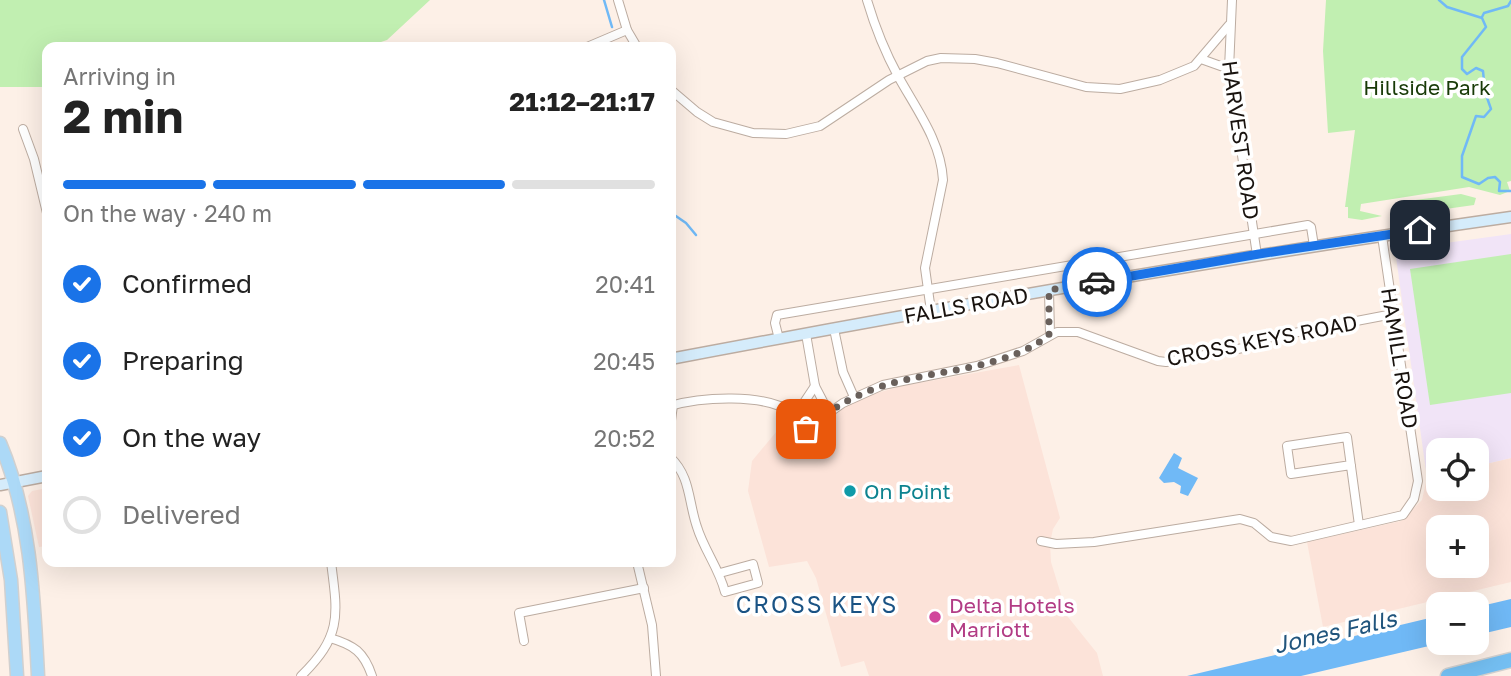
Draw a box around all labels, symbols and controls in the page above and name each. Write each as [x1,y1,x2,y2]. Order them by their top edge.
street label: HARVEST ROAD [1217,59,1265,221]
text: Arriving in [63,62,176,90]
park label: Hillside Park [1363,74,1491,100]
text: 21:12–21:17 [509,86,655,117]
text: 2 min [63,88,183,143]
text: On the way · 240 m [63,199,272,227]
pin [1390,200,1450,260]
icon: home [1401,211,1439,249]
courier [1062,247,1132,317]
icon: car [1078,263,1116,301]
icon: check [63,265,101,303]
text: Confirmed [122,268,252,299]
text: 20:41 [595,270,655,298]
street label: FALLS ROAD [902,281,1030,329]
street label: HAMILL ROAD [1376,286,1424,430]
street label: CROSS KEYS ROAD [1164,309,1360,371]
icon: check [63,342,101,380]
text: Preparing [122,345,244,376]
text: 20:45 [593,347,655,375]
pin [776,399,836,459]
icon: bag [787,410,825,448]
icon: check [63,419,101,457]
text: On the way [122,422,261,453]
text: 20:52 [594,424,655,452]
map controls [1426,438,1489,655]
button: locate [1426,438,1489,501]
place label: On Point [864,478,951,504]
marker: On Point [842,483,858,499]
text: Delivered [122,499,241,530]
button: + [1426,515,1489,578]
district label: CROSS KEYS [736,590,898,618]
place label: Delta Hotels Marriott [949,592,1075,642]
button: − [1426,592,1489,655]
water label: Jones Falls [1271,603,1400,659]
marker: Delta Hotels Marriott [927,609,943,625]

